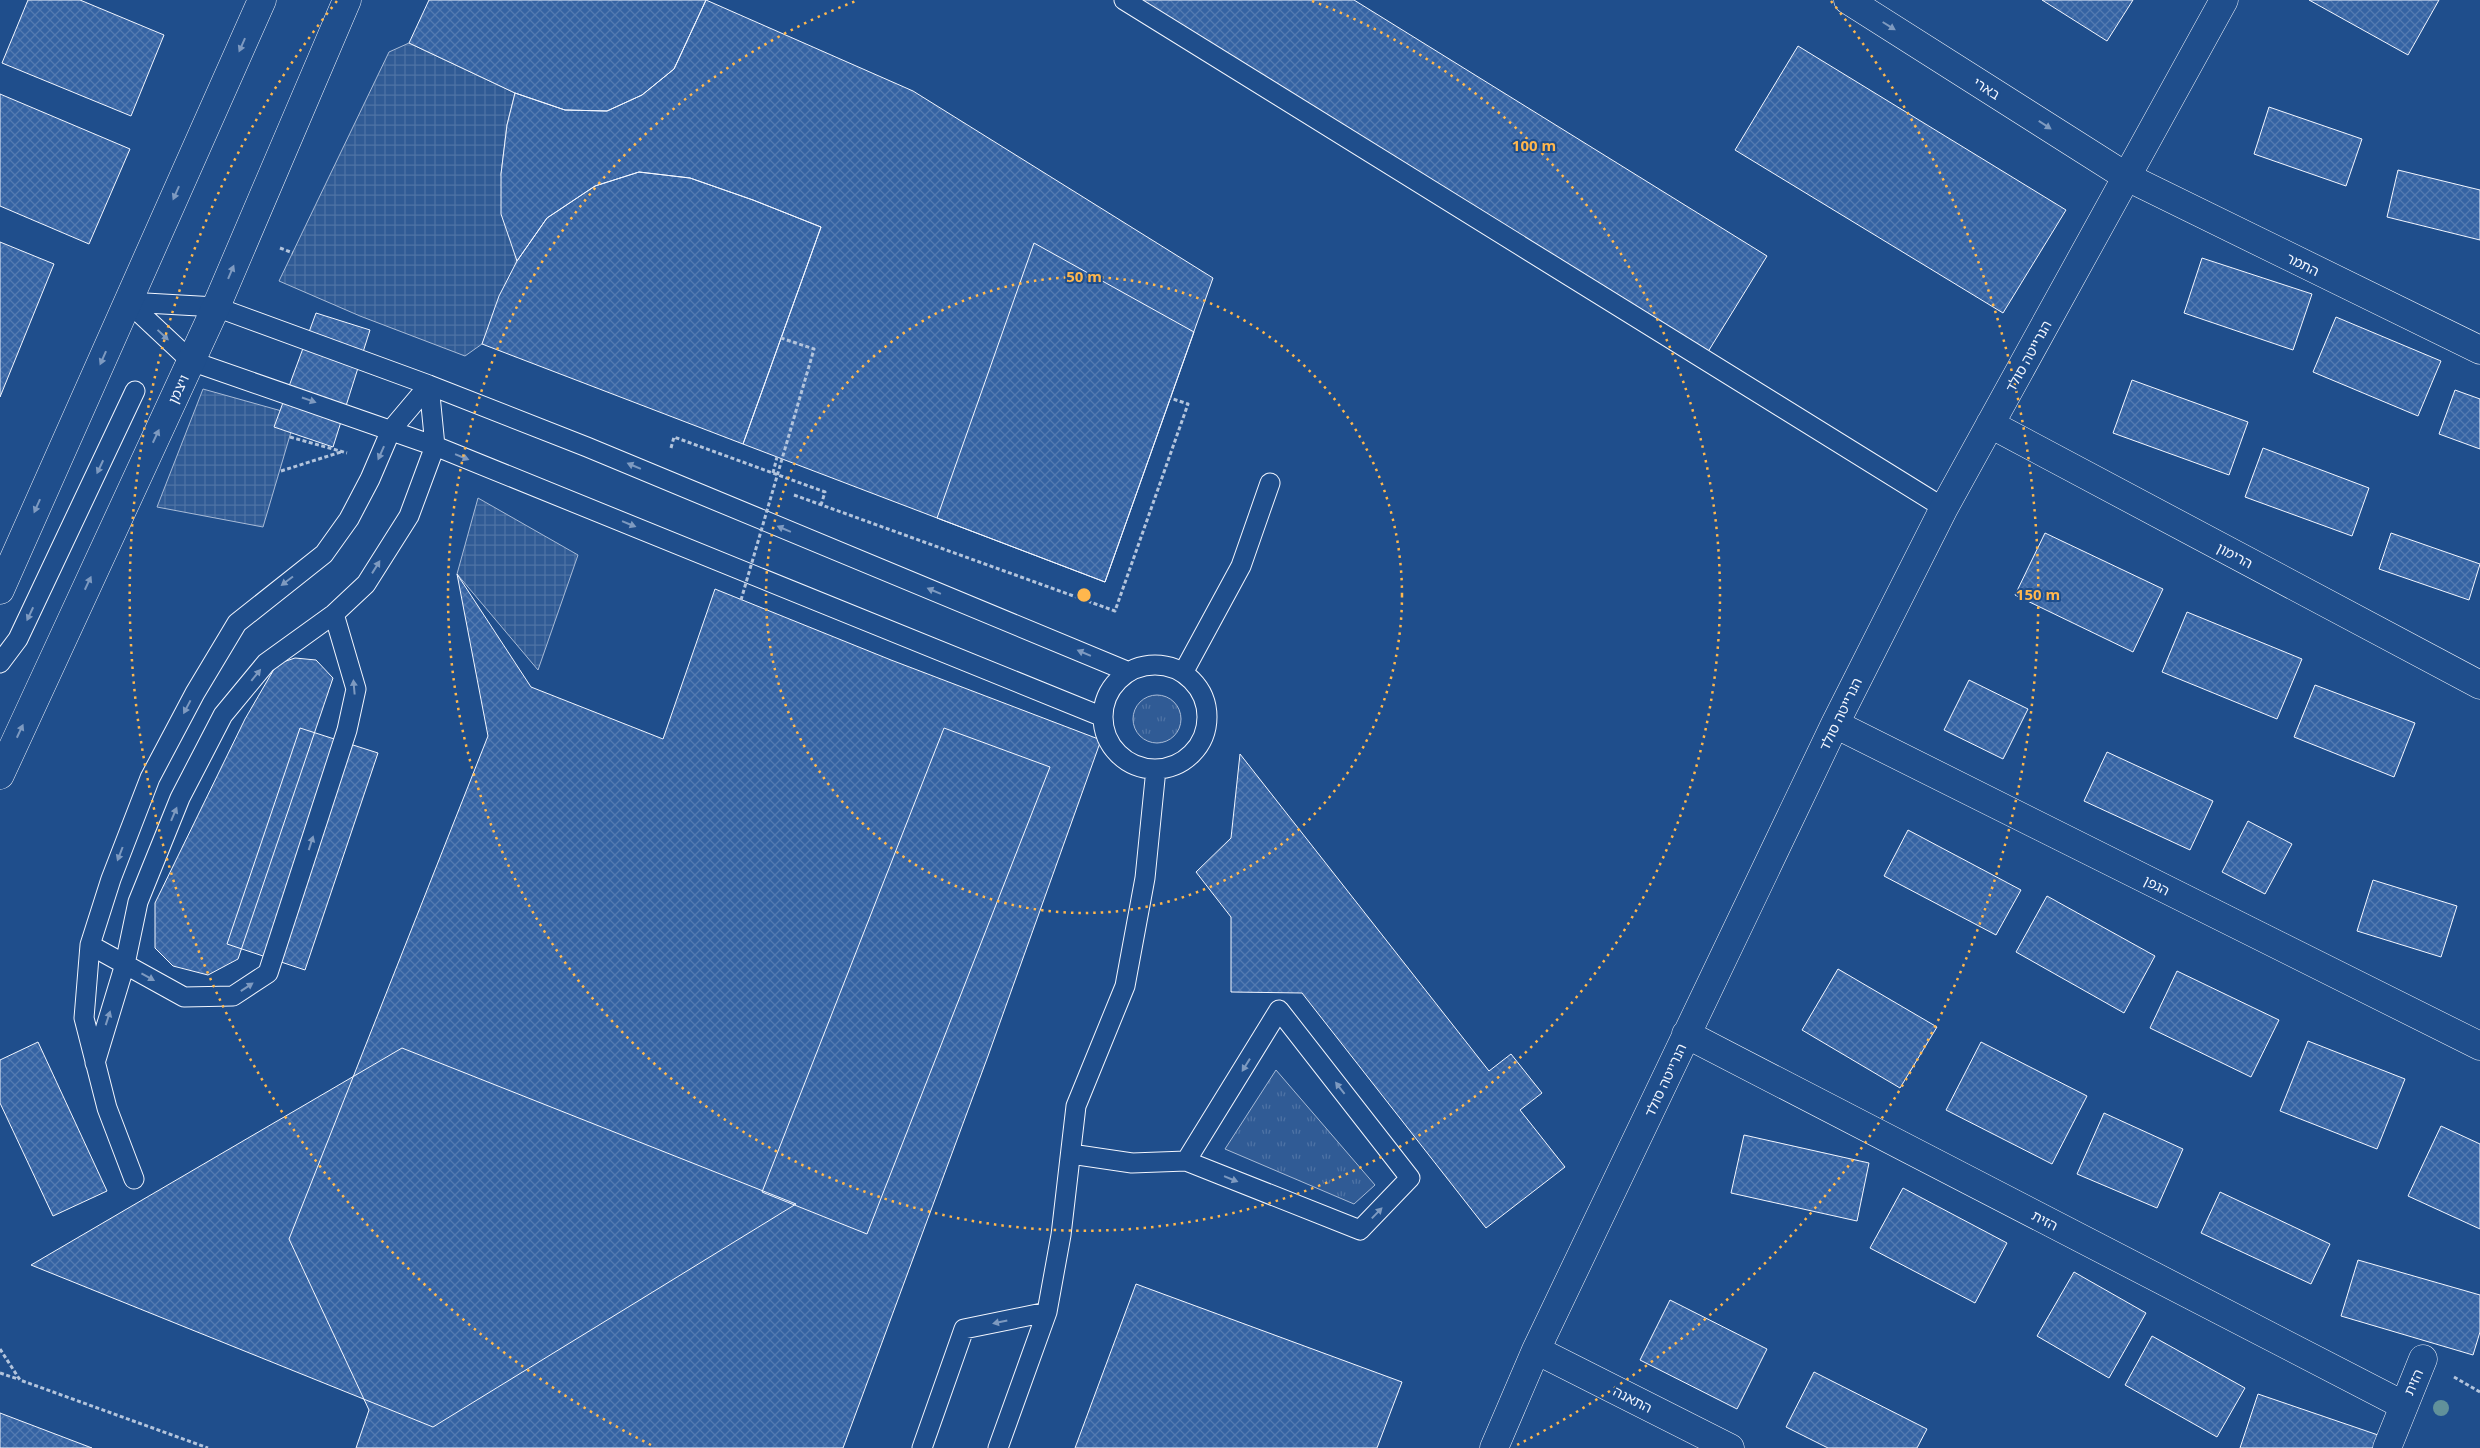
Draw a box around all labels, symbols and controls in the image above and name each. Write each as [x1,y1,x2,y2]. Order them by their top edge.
one-way arrow [1882,21,1896,31]
one-way arrow [238,38,246,52]
street label: בארי [1970,72,2004,104]
one-way arrow [2038,120,2052,129]
text: 100 m [1512,135,1556,155]
one-way arrow [172,186,180,200]
street label: התמר [2283,248,2323,280]
one-way arrow [228,265,236,279]
text: 50 m [1066,266,1102,286]
street label: הנרייטה סולד [2001,317,2055,395]
one-way arrow [157,329,169,341]
one-way arrow [99,351,107,365]
street label: ויצמן [163,371,193,407]
one-way arrow [302,397,317,405]
one-way arrow [152,428,161,443]
one-way arrow [376,446,384,460]
one-way arrow [455,453,470,461]
one-way arrow [95,460,103,474]
one-way arrow [627,462,641,470]
one-way arrow [33,499,41,513]
one-way arrow [622,520,637,528]
one-way arrow [777,524,791,532]
street label: הרימון [2214,538,2256,572]
one-way arrow [372,561,381,574]
one-way arrow [85,576,93,590]
one-way arrow [281,576,294,587]
text: 150 m [2016,584,2060,604]
one-way arrow [927,586,941,594]
centre of rings [1075,586,1093,604]
one-way arrow [26,607,34,621]
one-way arrow [1076,649,1091,657]
one-way arrow [251,669,262,682]
street label: הנרייטה סולד [1814,674,1866,754]
one-way arrow [350,679,358,695]
one-way arrow [183,699,191,714]
one-way arrow [17,724,25,738]
one-way arrow [170,806,178,821]
one-way arrow [307,835,315,850]
one-way arrow [116,847,123,862]
street label: הגפן [2141,870,2173,900]
one-way arrow [141,972,155,981]
one-way arrow [241,982,254,992]
one-way arrow [105,1010,113,1025]
street label: הנרייטה סולד [1640,1040,1690,1120]
one-way arrow [1241,1058,1250,1071]
one-way arrow [1335,1081,1345,1095]
one-way arrow [1224,1175,1238,1183]
street label: הזית [2029,1205,2061,1235]
one-way arrow [1371,1207,1383,1219]
one-way arrow [991,1318,1007,1326]
street label: הזית [2399,1366,2427,1398]
street label: התאנה [1610,1381,1656,1417]

